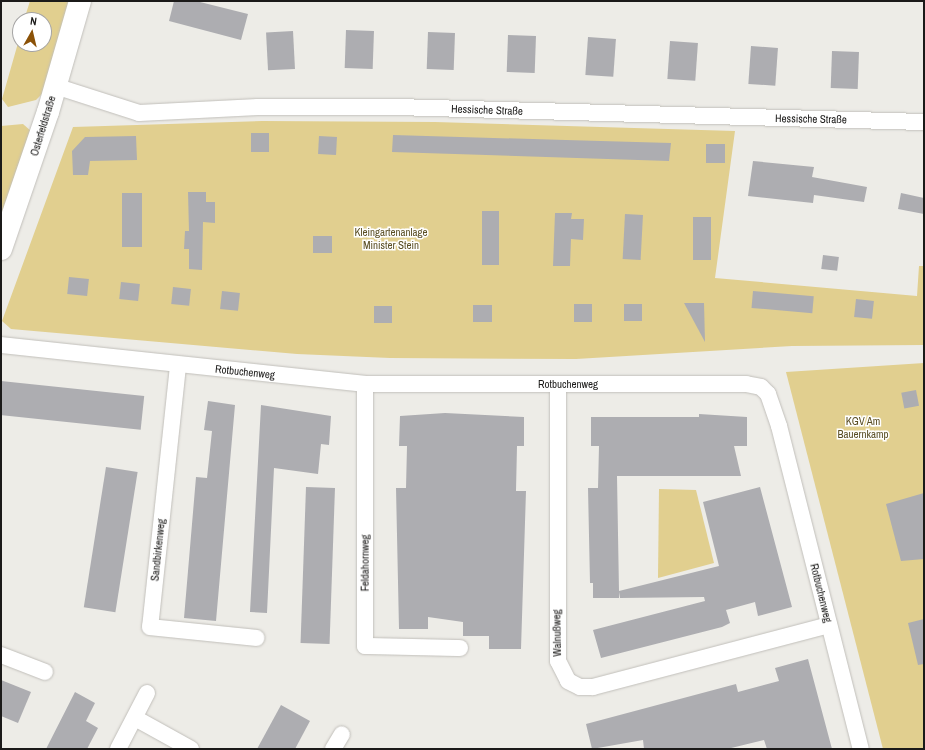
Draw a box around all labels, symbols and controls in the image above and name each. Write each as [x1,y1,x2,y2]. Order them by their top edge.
north arrow [12,12,52,52]
text: N [29,14,38,28]
street label: Osterfeldstraße [28,94,58,158]
street label: Hessische Straße [451,102,523,118]
street label: Hessische Straße [775,112,847,126]
park label: Kleingartenanlage Minister Stein [354,226,428,252]
street label: Rotbuchenweg [214,362,276,382]
street label: Rotbuchenweg [538,377,598,391]
park label: KGV Am Bauernkamp [837,415,889,441]
street label: Sandbirkenweg [148,518,168,582]
street label: Feldahornweg [358,535,372,591]
street label: Rotbuchenweg [807,562,835,624]
street label: Walnußweg [550,609,564,657]

